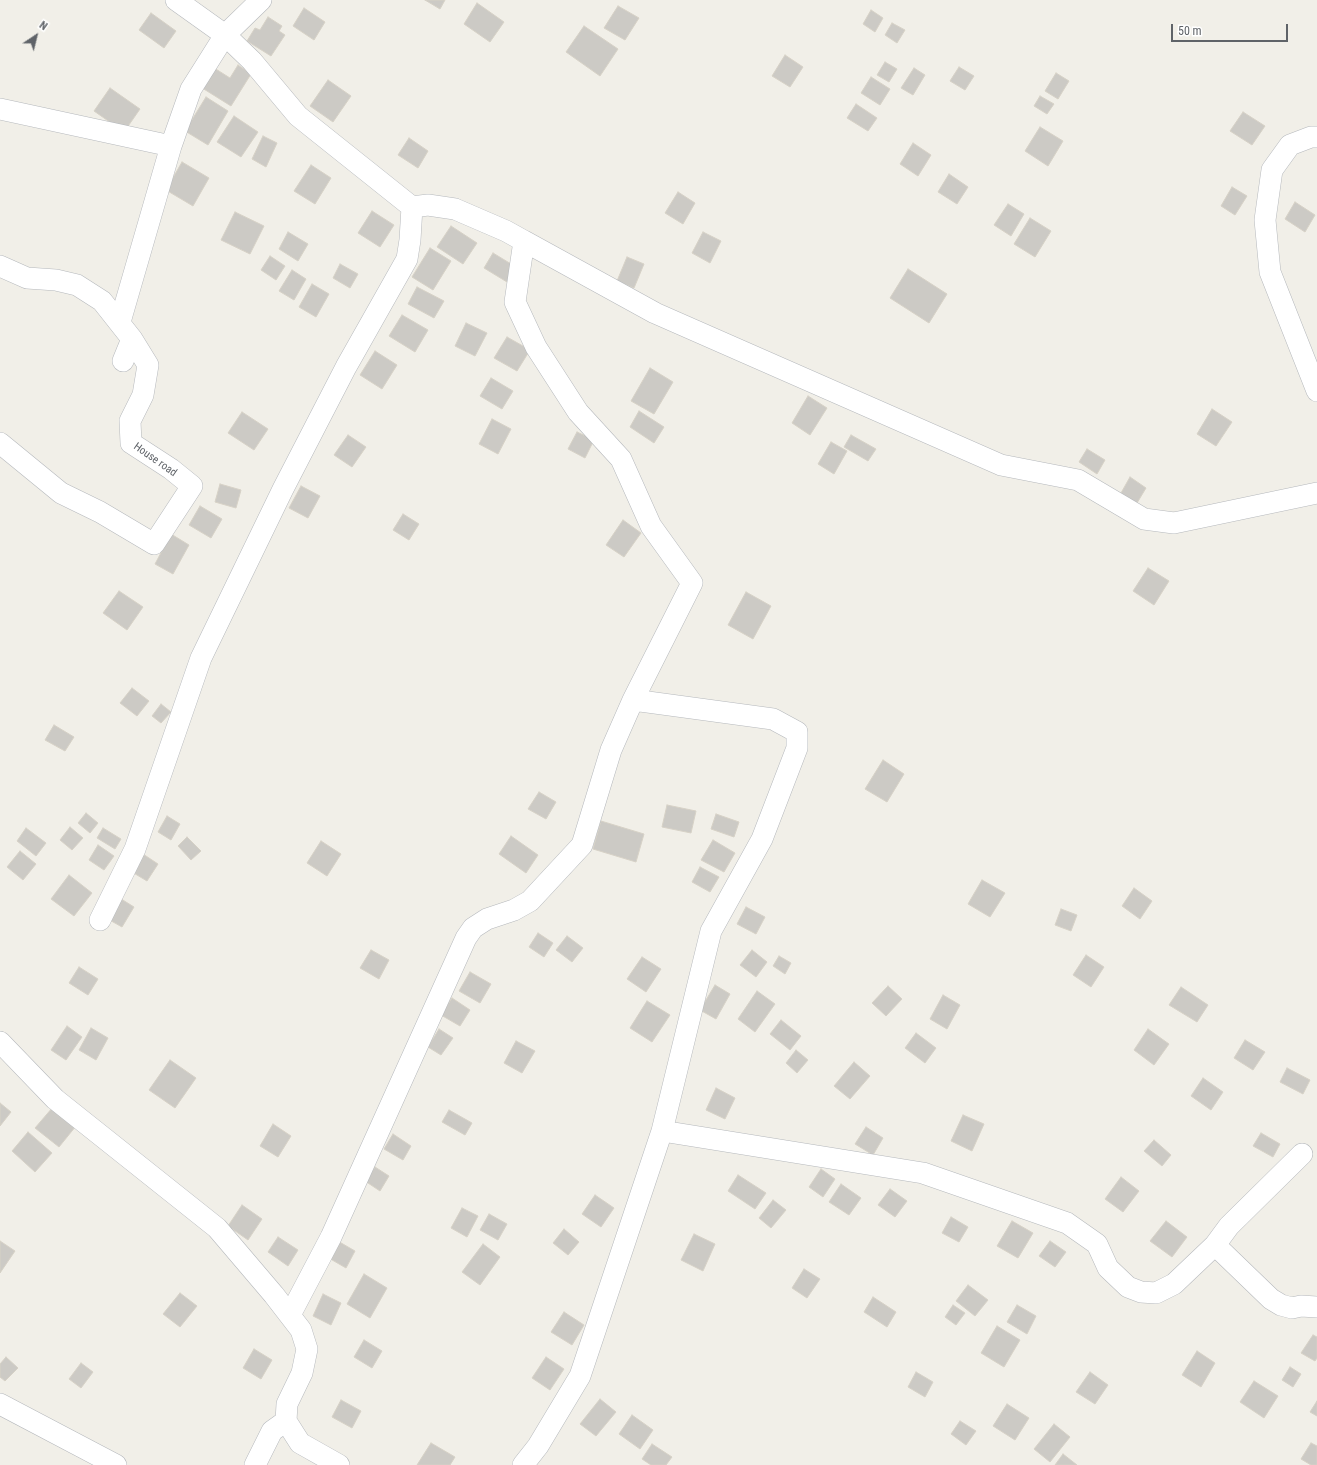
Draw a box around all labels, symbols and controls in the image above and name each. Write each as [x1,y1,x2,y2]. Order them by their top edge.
north arrow [16,16,56,56]
scale bar [1173,16,1290,42]
text: N [37,19,50,33]
text: 50 m [1178,24,1202,38]
street label: House road [131,440,179,480]

